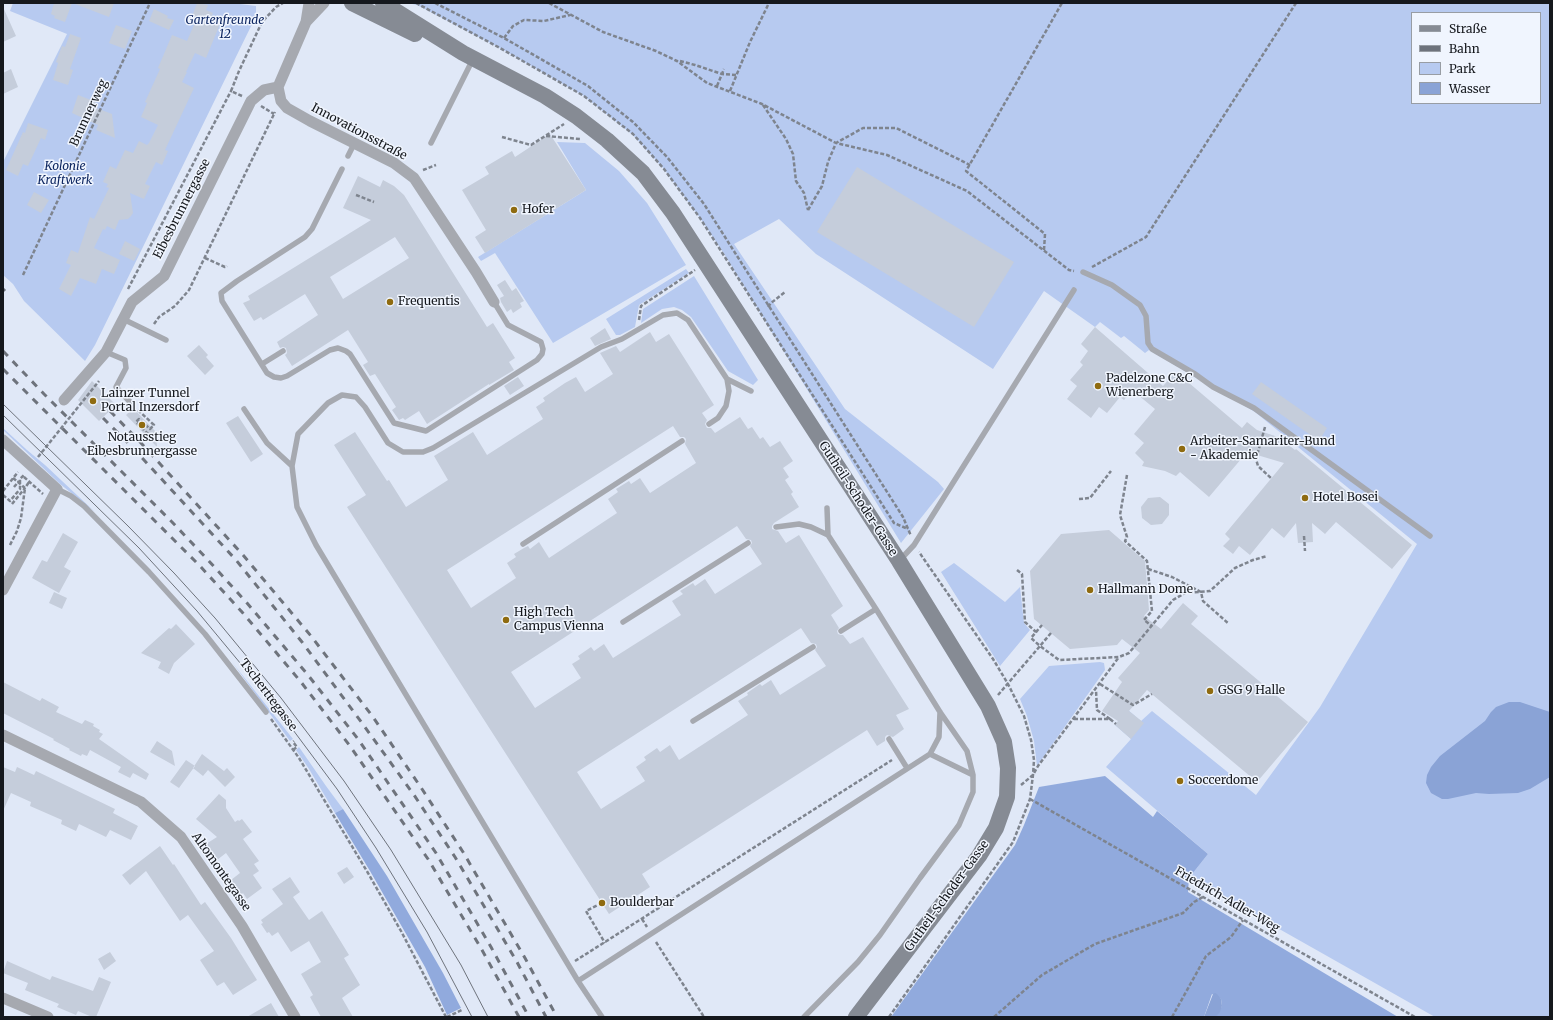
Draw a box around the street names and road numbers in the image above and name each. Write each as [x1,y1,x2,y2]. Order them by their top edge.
street label: Brunnerweg [67,77,111,149]
street label: Innovationsstraße [309,101,409,163]
street label: Eibesbrunnergasse [151,157,213,261]
street label: Gutheil-Schoder-Gasse [816,439,900,559]
street label: Tscherttegasse [236,656,300,734]
street label: Altomontegasse [188,830,254,914]
street label: Gutheil-Schoder-Gasse [902,838,992,954]
street label: Friedrich-Adler-Weg [1172,864,1282,936]

